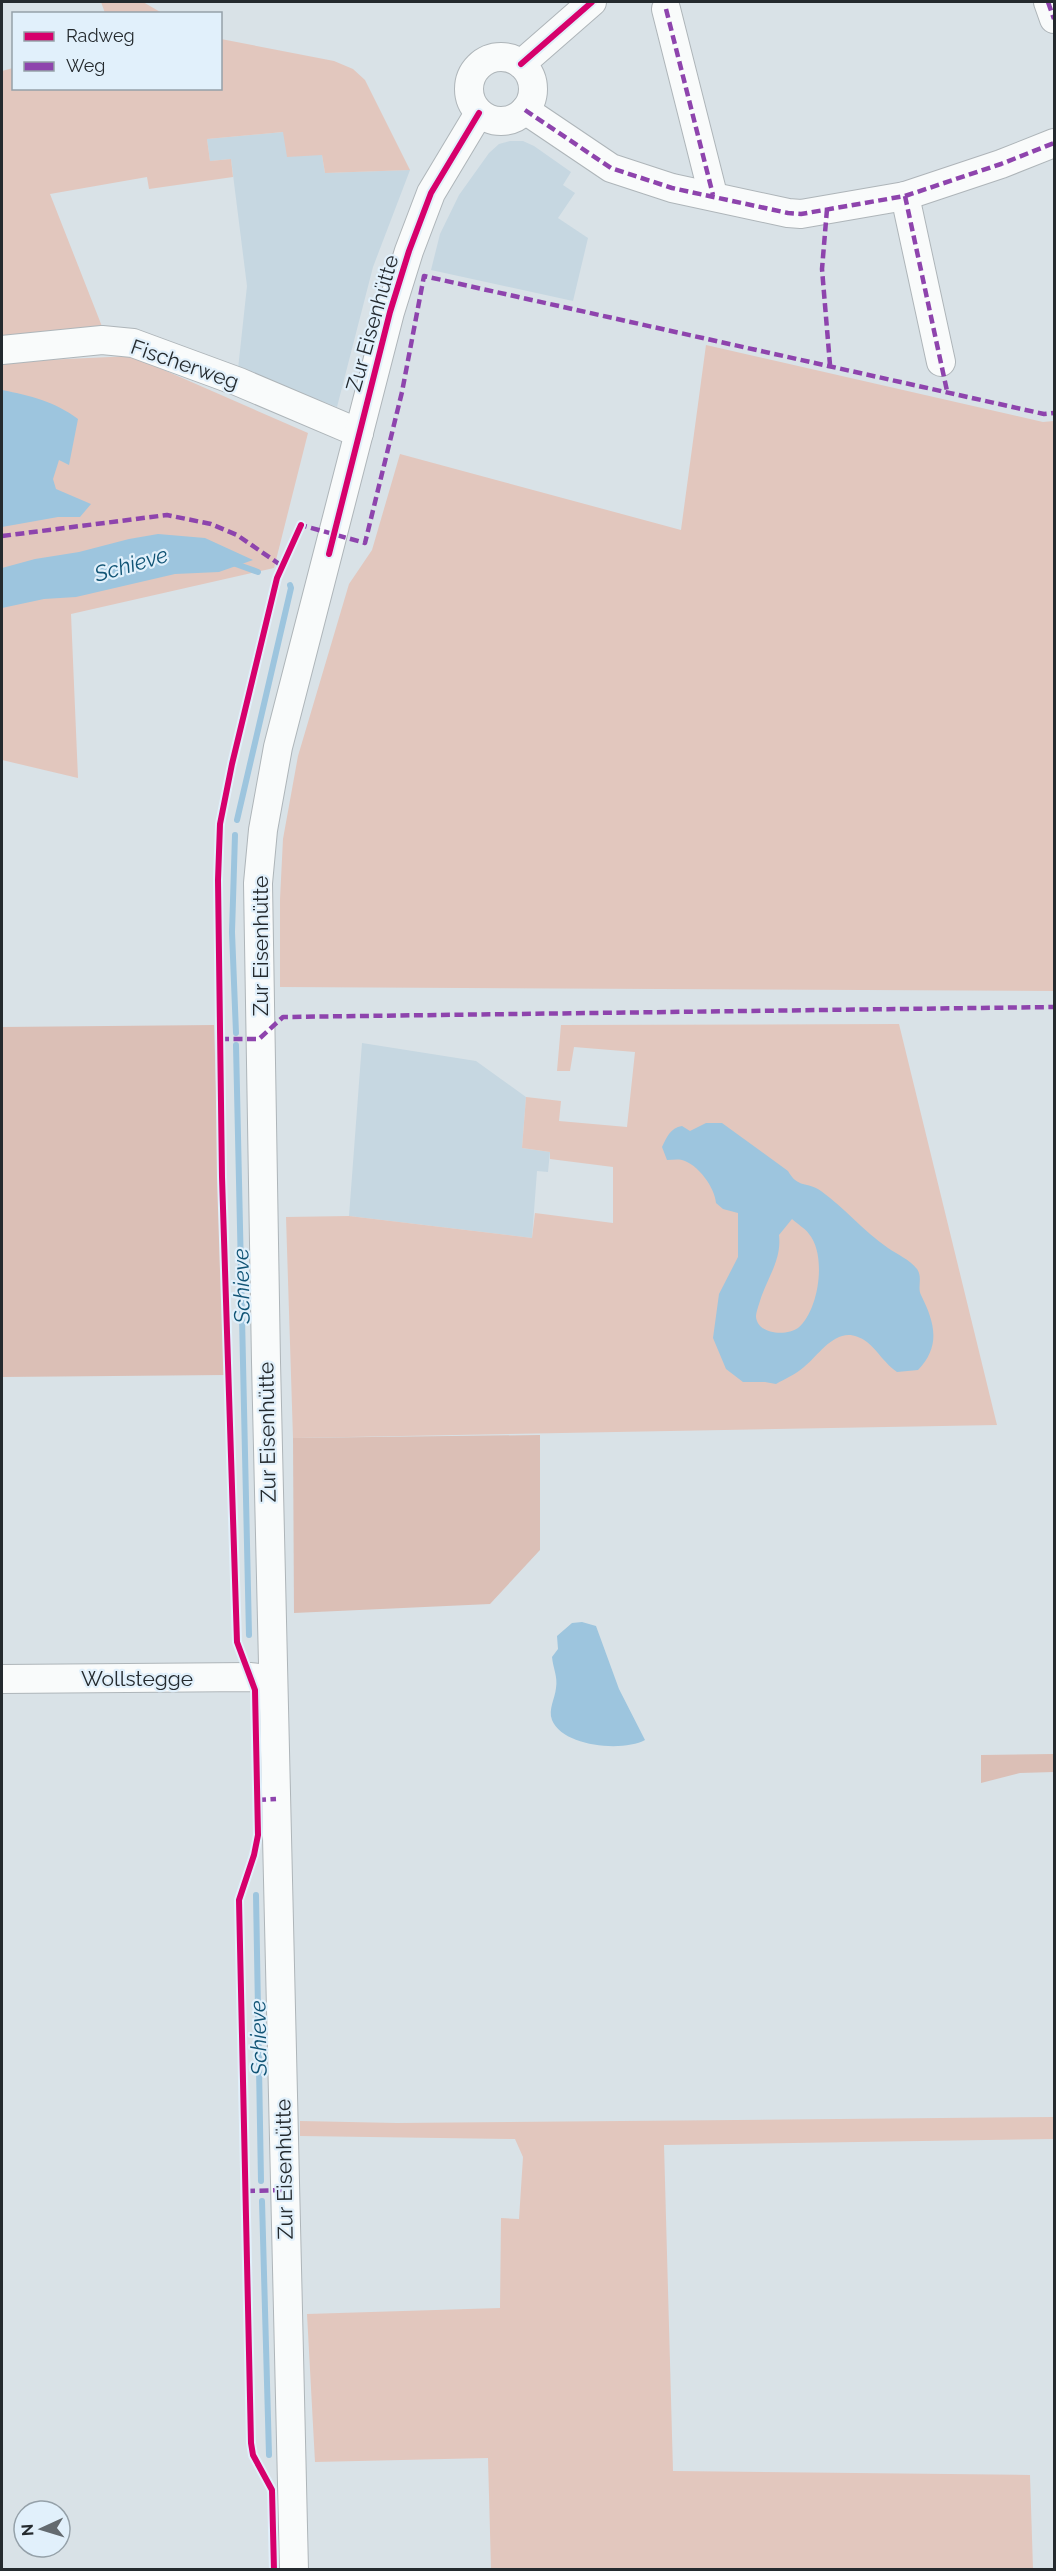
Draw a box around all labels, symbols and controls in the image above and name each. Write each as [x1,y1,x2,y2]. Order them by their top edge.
legend [12,12,222,90]
text: Radweg [66,25,135,46]
text: Weg [66,55,105,76]
street label: Zur Eisenhütte [341,252,403,394]
street label: Fischerweg [128,334,242,394]
water label: Schieve [90,541,171,587]
street label: Zur Eisenhütte [248,876,273,1016]
water label: Schieve [227,1248,255,1325]
street label: Zur Eisenhütte [253,1361,281,1503]
street label: Wollstegge [81,1666,193,1691]
water label: Schieve [244,2000,272,2077]
street label: Zur Eisenhütte [270,2098,298,2240]
north arrow [12,2499,72,2559]
text: N [18,2523,37,2537]

